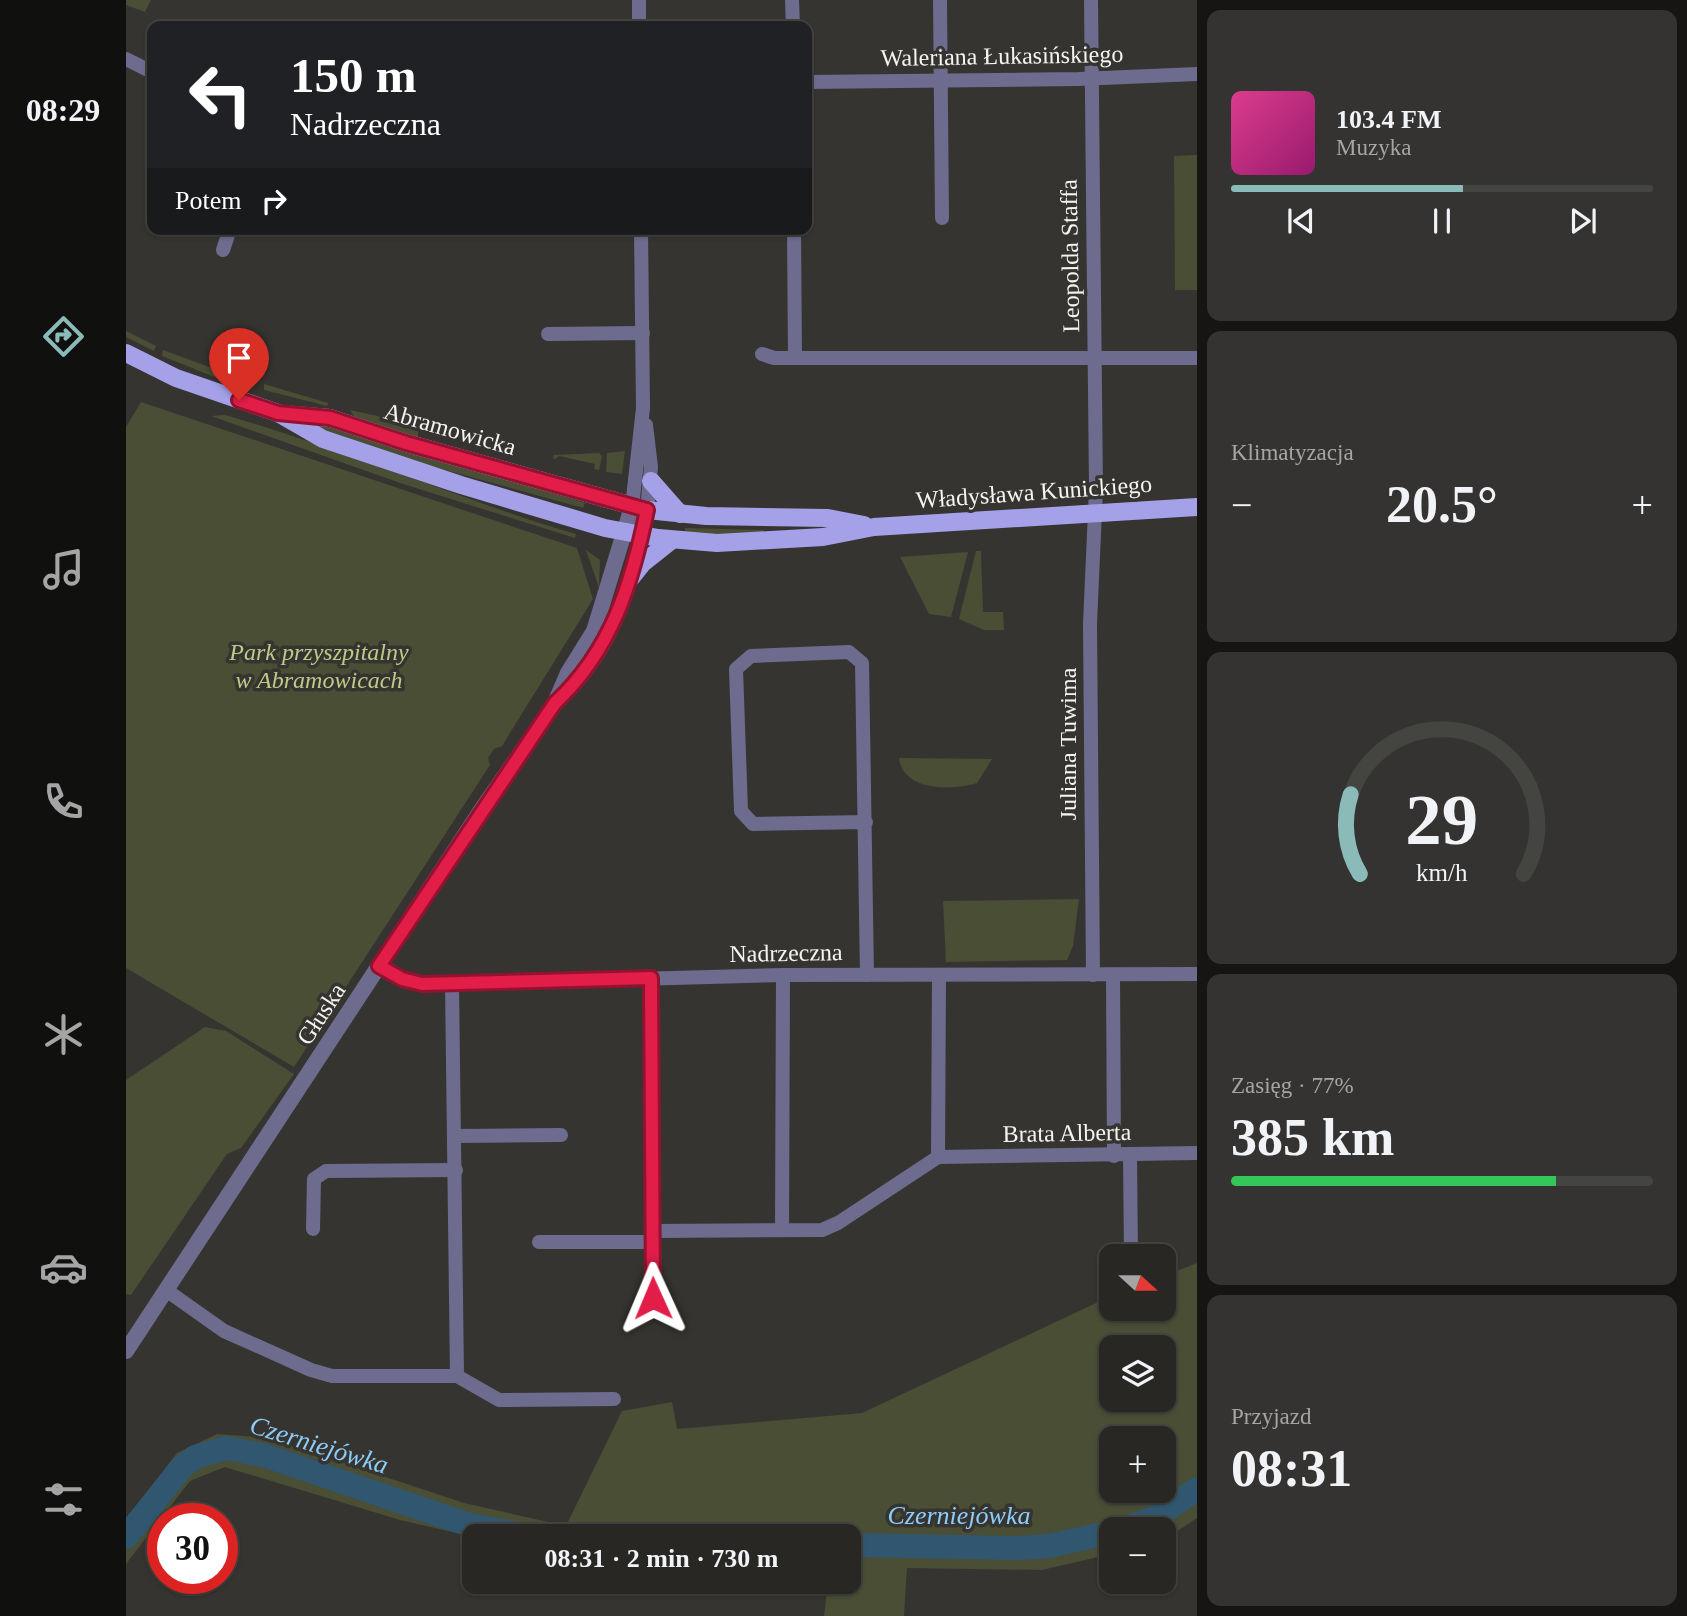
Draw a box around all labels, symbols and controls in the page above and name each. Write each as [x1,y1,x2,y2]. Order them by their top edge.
street label: Waleriana Łukasińskiego [880,41,1124,71]
text: 150 m [290,48,417,103]
icon: left [175,49,266,140]
text: 08:29 [26,92,100,128]
text: 103.4 FM [1336,105,1441,134]
text: Nadrzeczna [290,106,441,142]
text: Muzyka [1336,135,1411,160]
street label: Leopolda Staffa [1056,179,1084,333]
icon: right [255,182,293,220]
text: Potem [175,186,241,215]
icon: previous [1282,202,1320,240]
icon: pause [1423,202,1461,240]
icon: next [1564,202,1602,240]
icon: directions [39,312,88,361]
pin [209,328,269,400]
icon: arrive [220,339,258,377]
street label: Abramowicka [381,398,519,460]
text: Klimatyzacja [1231,440,1354,465]
street label: Władysława Kunickiego [915,471,1153,513]
text: 20.5° [1386,476,1498,533]
text: − [1231,484,1252,526]
text: + [1632,484,1653,526]
icon: music [39,545,88,594]
park label: Park przyszpitalny w Abramowicach [228,639,409,693]
street label: Juliana Tuwima [1055,667,1081,820]
icon: phone [39,777,88,826]
text: 29 [1406,779,1478,860]
text: km/h [1416,859,1468,886]
street label: Nadrzeczna [729,939,843,967]
street label: Głuska [292,978,351,1050]
icon: climate [39,1010,88,1059]
text: Zasięg · 77% [1231,1073,1354,1098]
text: 385 km [1231,1109,1394,1166]
street label: Brata Alberta [1002,1119,1132,1147]
icon: car [39,1243,88,1292]
north arrow [1099,1244,1176,1321]
map controls [1099,1244,1176,1594]
position arrow [616,1261,690,1335]
button: layers [1099,1335,1176,1412]
text: Przyjazd [1231,1404,1311,1429]
water label: Czerniejówka [246,1410,392,1480]
button: + [1099,1426,1176,1503]
text: 08:31 [1231,1440,1352,1497]
icon: filters [39,1475,88,1524]
water label: Czerniejówka [888,1501,1031,1530]
speed limit sign: 30 [147,1503,238,1594]
button: − [1099,1517,1176,1594]
text: 08:31 · 2 min · 730 m [545,1544,779,1573]

